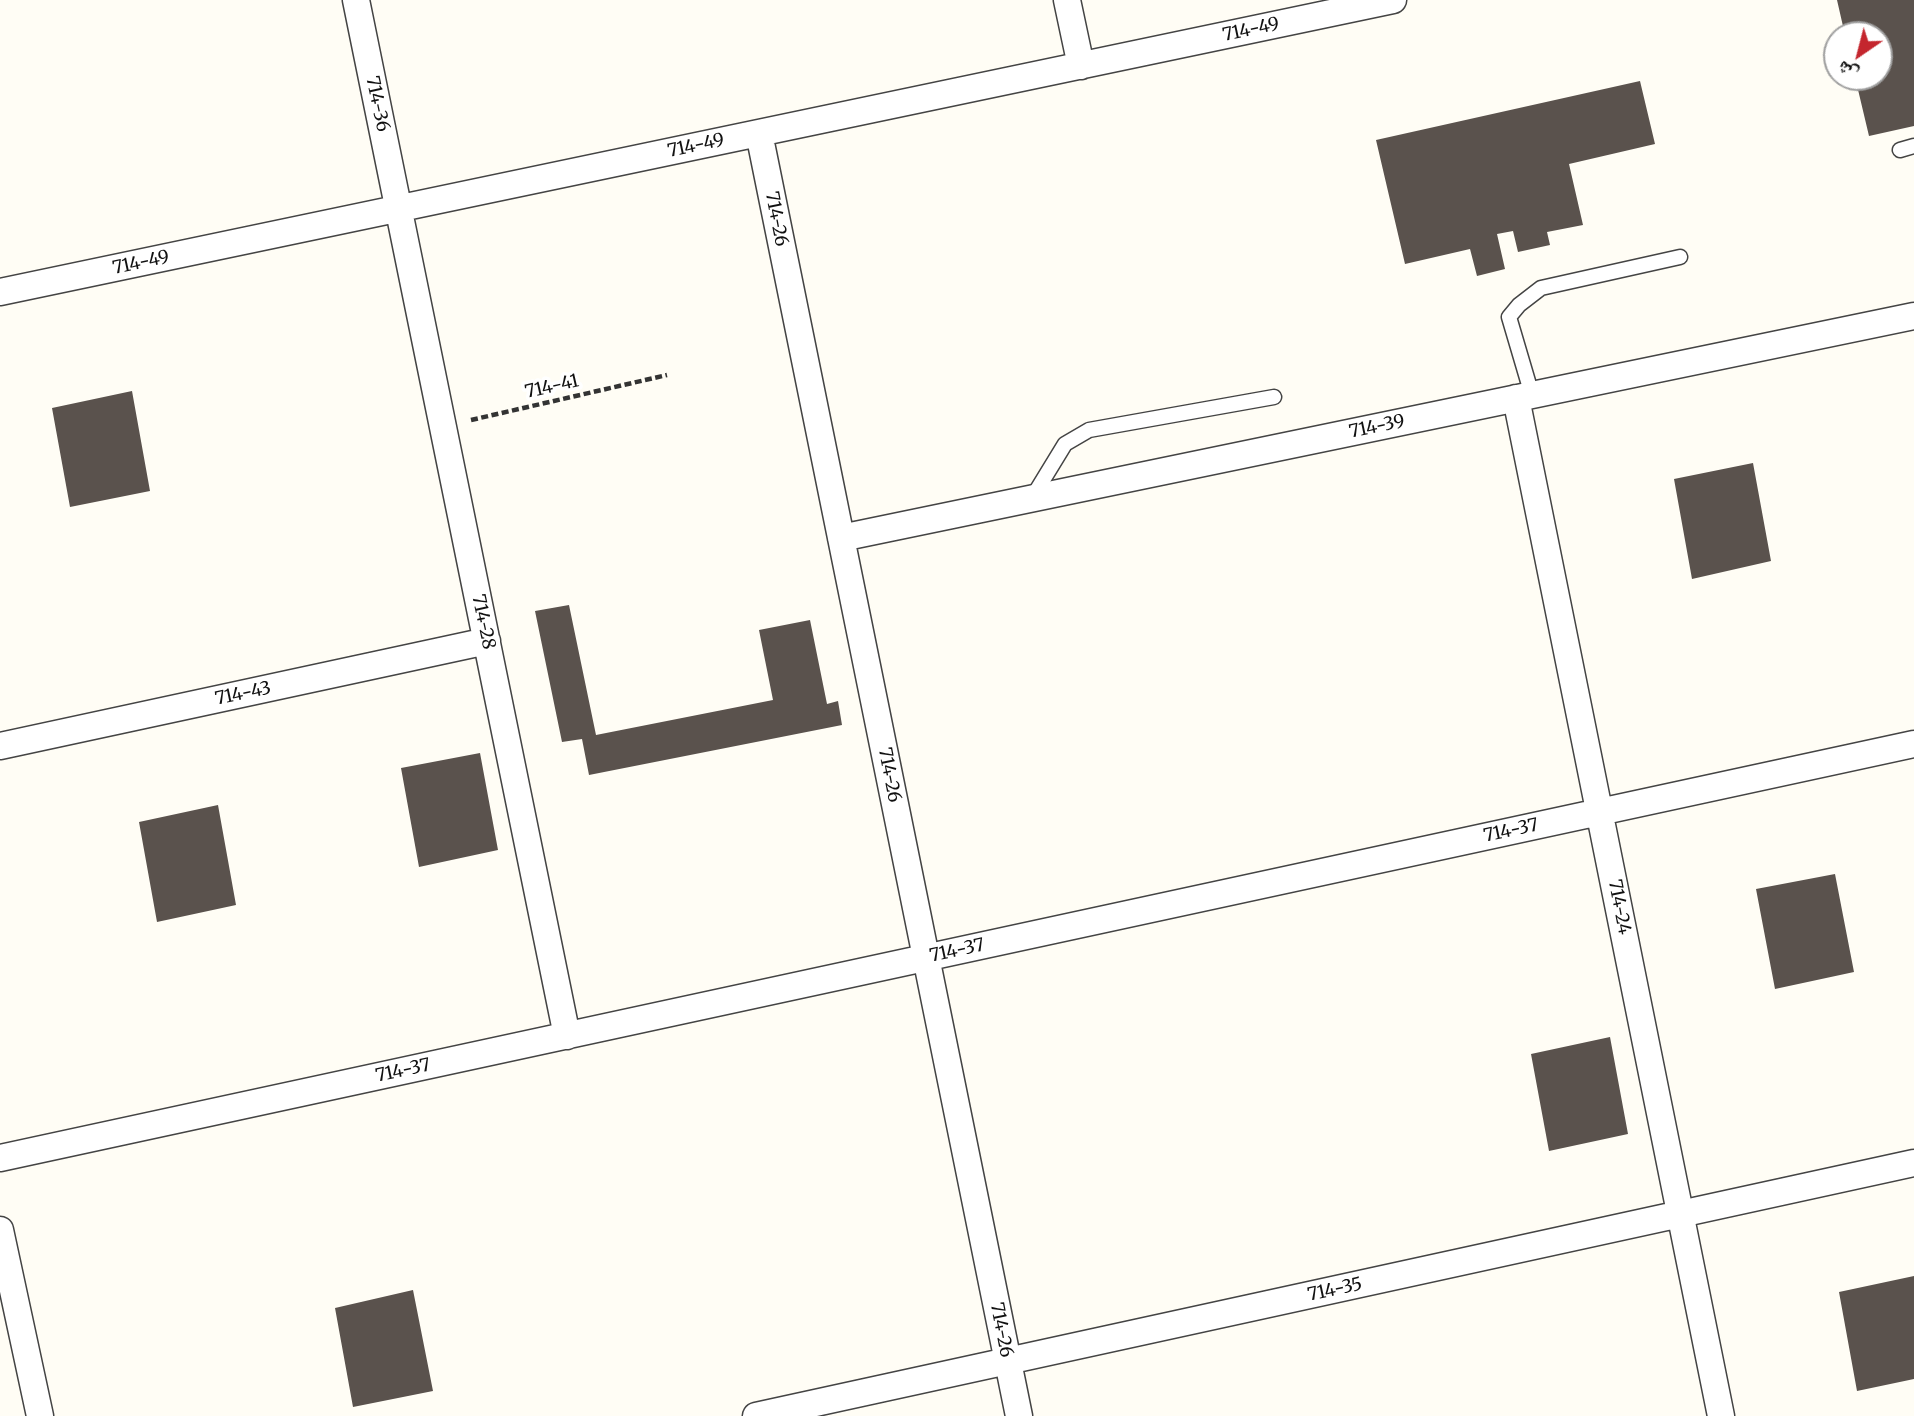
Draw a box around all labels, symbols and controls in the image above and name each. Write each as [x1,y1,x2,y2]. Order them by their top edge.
street label: 714-49 [1221,13,1281,47]
north arrow [1823,21,1893,91]
text: ش [1832,56,1862,87]
street label: 714-36 [361,74,393,134]
street label: 714-49 [666,129,726,163]
street label: 714-26 [760,190,792,248]
street label: 714-49 [111,246,171,280]
street label: 714-41 [523,370,581,404]
street label: 714-39 [1347,411,1407,443]
street label: 714-28 [467,593,499,651]
street label: 714-43 [213,678,273,710]
street label: 714-26 [873,746,905,804]
street label: 714-37 [1482,815,1540,847]
street label: 714-24 [1603,878,1635,936]
street label: 714-37 [928,935,986,967]
street label: 714-37 [374,1055,432,1087]
street label: 714-35 [1306,1274,1364,1306]
street label: 714-26 [985,1301,1017,1359]

